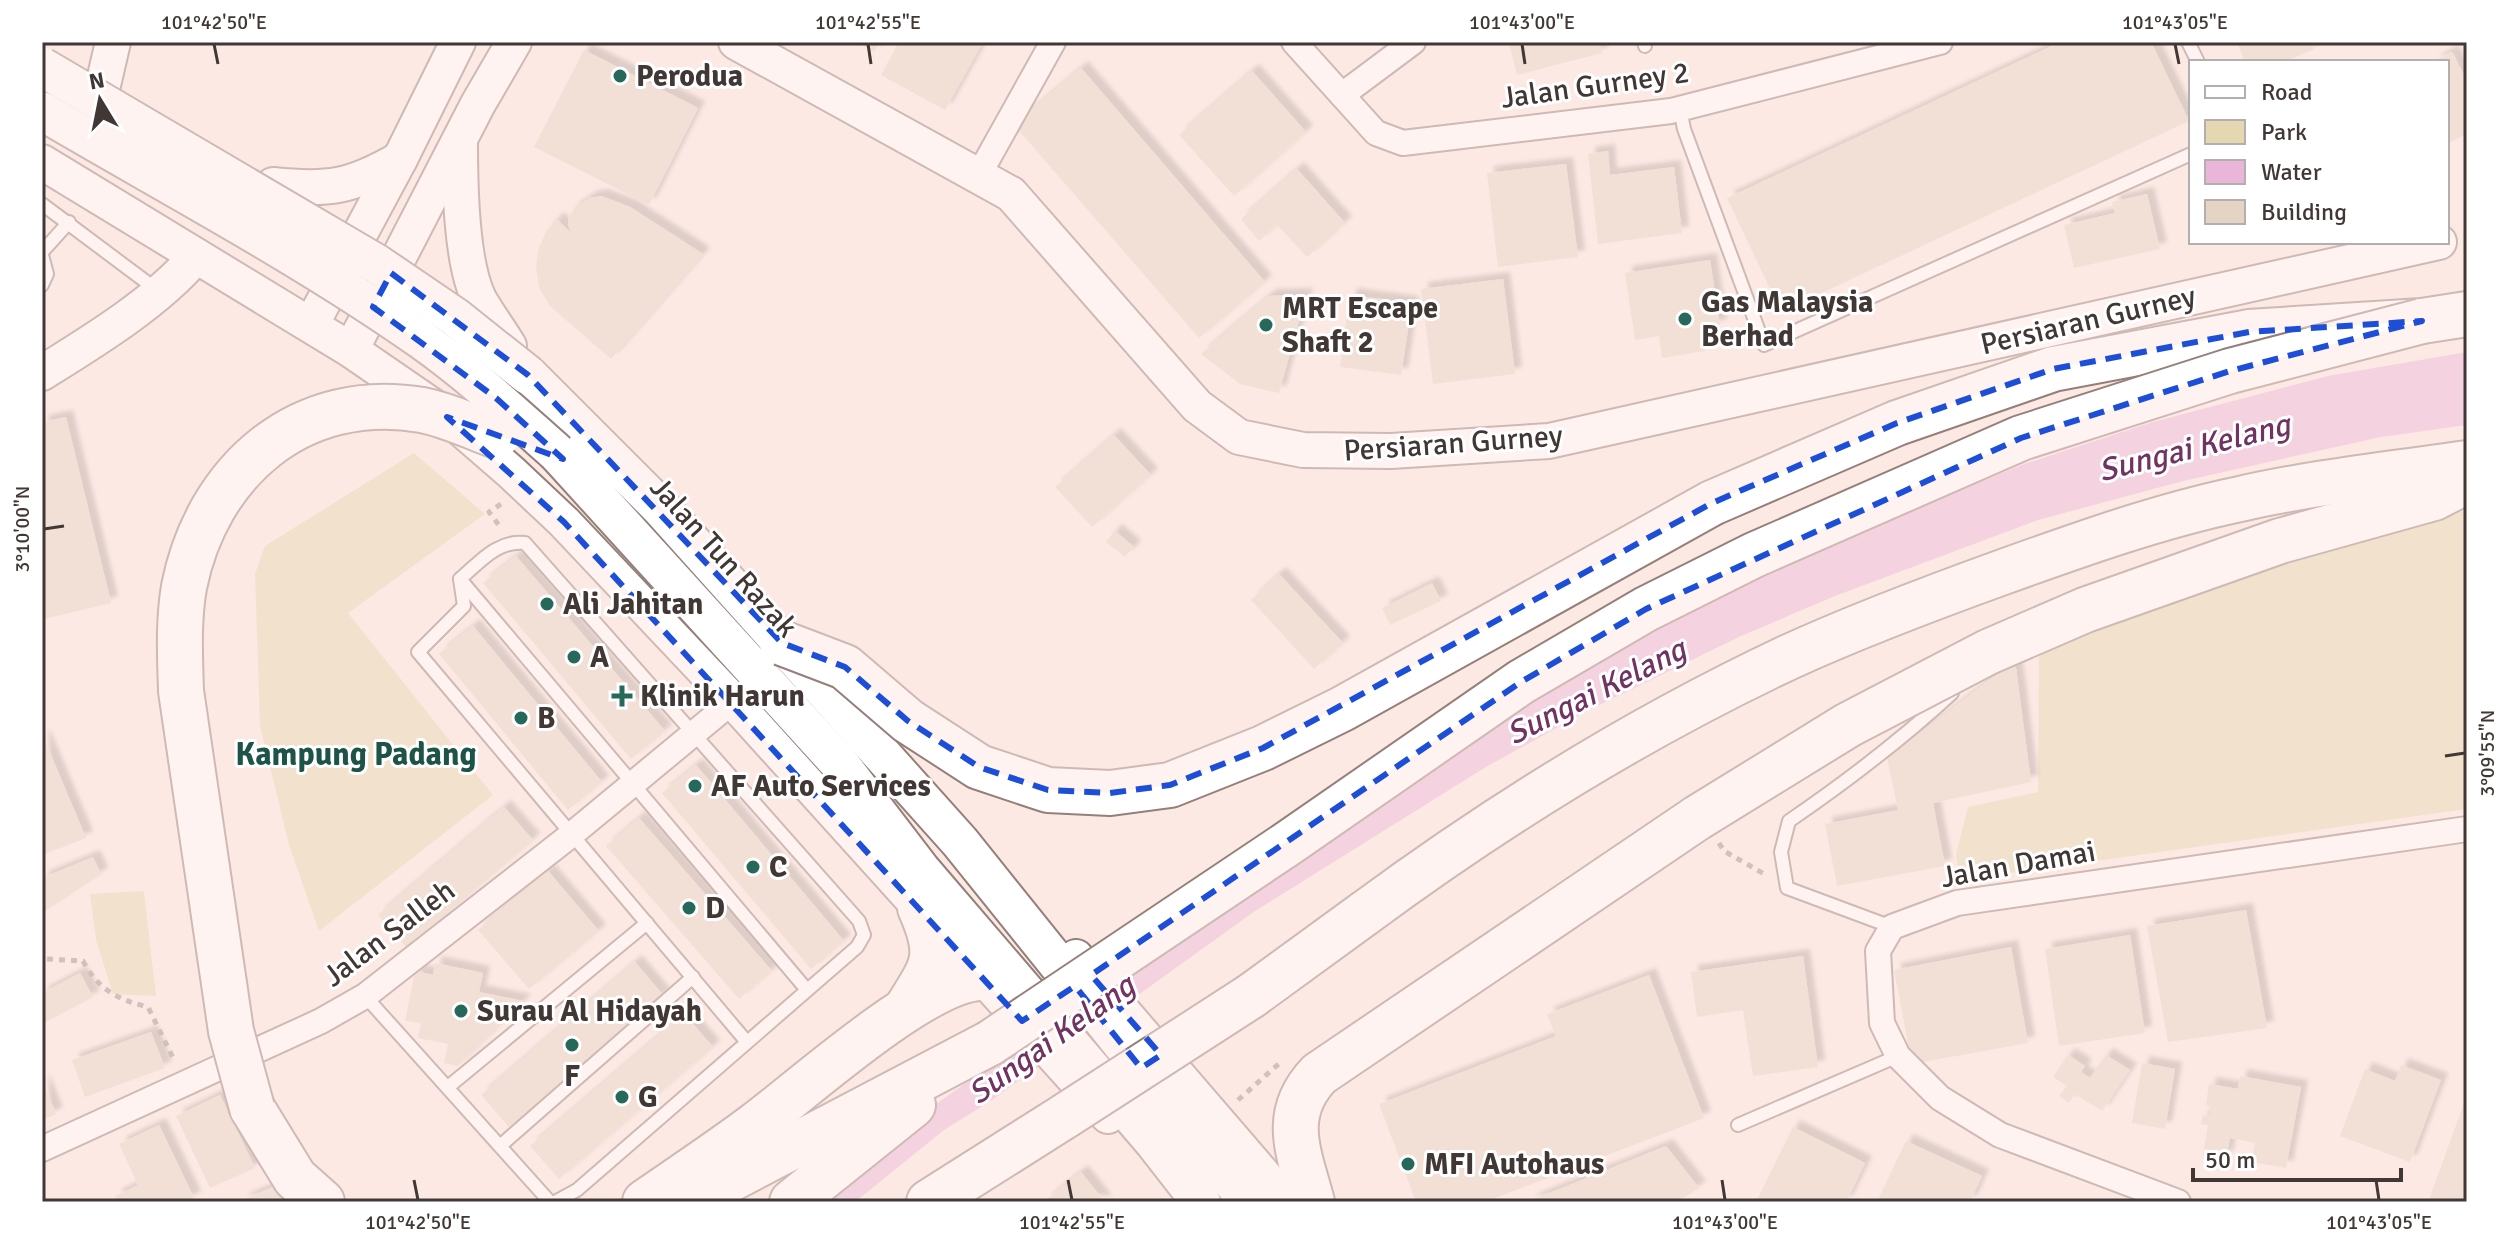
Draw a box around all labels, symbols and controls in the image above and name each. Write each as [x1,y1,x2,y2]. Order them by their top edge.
text: 101°42'50"E [161,10,267,35]
text: 101°42'55"E [815,10,921,35]
text: 101°43'00"E [1469,10,1575,35]
text: 101°43'05"E [2122,10,2228,35]
street label: Jalan Gurney 2 [1499,54,1691,117]
place label: Perodua [636,58,743,95]
north arrow [60,60,140,140]
legend [2189,60,2449,244]
text: N [87,66,106,95]
marker: Perodua [611,67,629,85]
text: Road [2261,77,2312,107]
text: Park [2261,117,2307,147]
text: Water [2261,157,2322,187]
text: Building [2261,197,2347,227]
street label: Persiaran Gurney [1977,278,2199,363]
place label: Gas Malaysia Berhad [1701,284,1874,355]
place label: MRT Escape Shaft 2 [1282,290,1438,361]
marker: Gas Malaysia Berhad [1676,310,1694,328]
marker: MRT Escape Shaft 2 [1257,316,1275,334]
water label: Sungai Kelang [2094,404,2296,490]
street label: Persiaran Gurney [1342,417,1564,470]
street label: Jalan Tun Razak [642,469,805,645]
text: 3°10'00"N [10,486,35,572]
place label: Ali Jahitan [563,586,703,623]
marker: Ali Jahitan [538,595,556,613]
water label: Sungai Kelang [1500,629,1694,753]
place label: A [590,639,609,676]
marker: A [565,648,583,666]
place label: Klinik Harun [640,678,805,715]
marker: Klinik Harun [611,685,633,707]
place label: B [537,700,555,737]
marker: B [512,709,530,727]
text: 3°09'55"N [2475,710,2500,796]
district label: Kampung Padang [235,735,477,774]
place label: AF Auto Services [711,768,931,805]
marker: AF Auto Services [686,777,704,795]
street label: Jalan Damai [1938,833,2098,896]
place label: C [769,849,787,886]
marker: C [744,858,762,876]
street label: Jalan Salleh [316,872,462,995]
place label: D [705,890,725,927]
marker: D [680,899,698,917]
water label: Sungai Kelang [960,965,1144,1113]
place label: Surau Al Hidayah [477,993,702,1030]
marker: Surau Al Hidayah [452,1002,470,1020]
marker: F [563,1036,581,1054]
place label: F [564,1058,580,1095]
place label: G [638,1079,658,1116]
marker: G [613,1088,631,1106]
scale bar [2193,1132,2401,1182]
text: 50 m [2205,1145,2255,1175]
place label: MFI Autohaus [1424,1146,1604,1183]
marker: MFI Autohaus [1399,1155,1417,1173]
text: 101°42'50"E [365,1210,471,1235]
text: 101°42'55"E [1019,1210,1125,1235]
text: 101°43'00"E [1672,1210,1778,1235]
text: 101°43'05"E [2326,1210,2432,1235]

